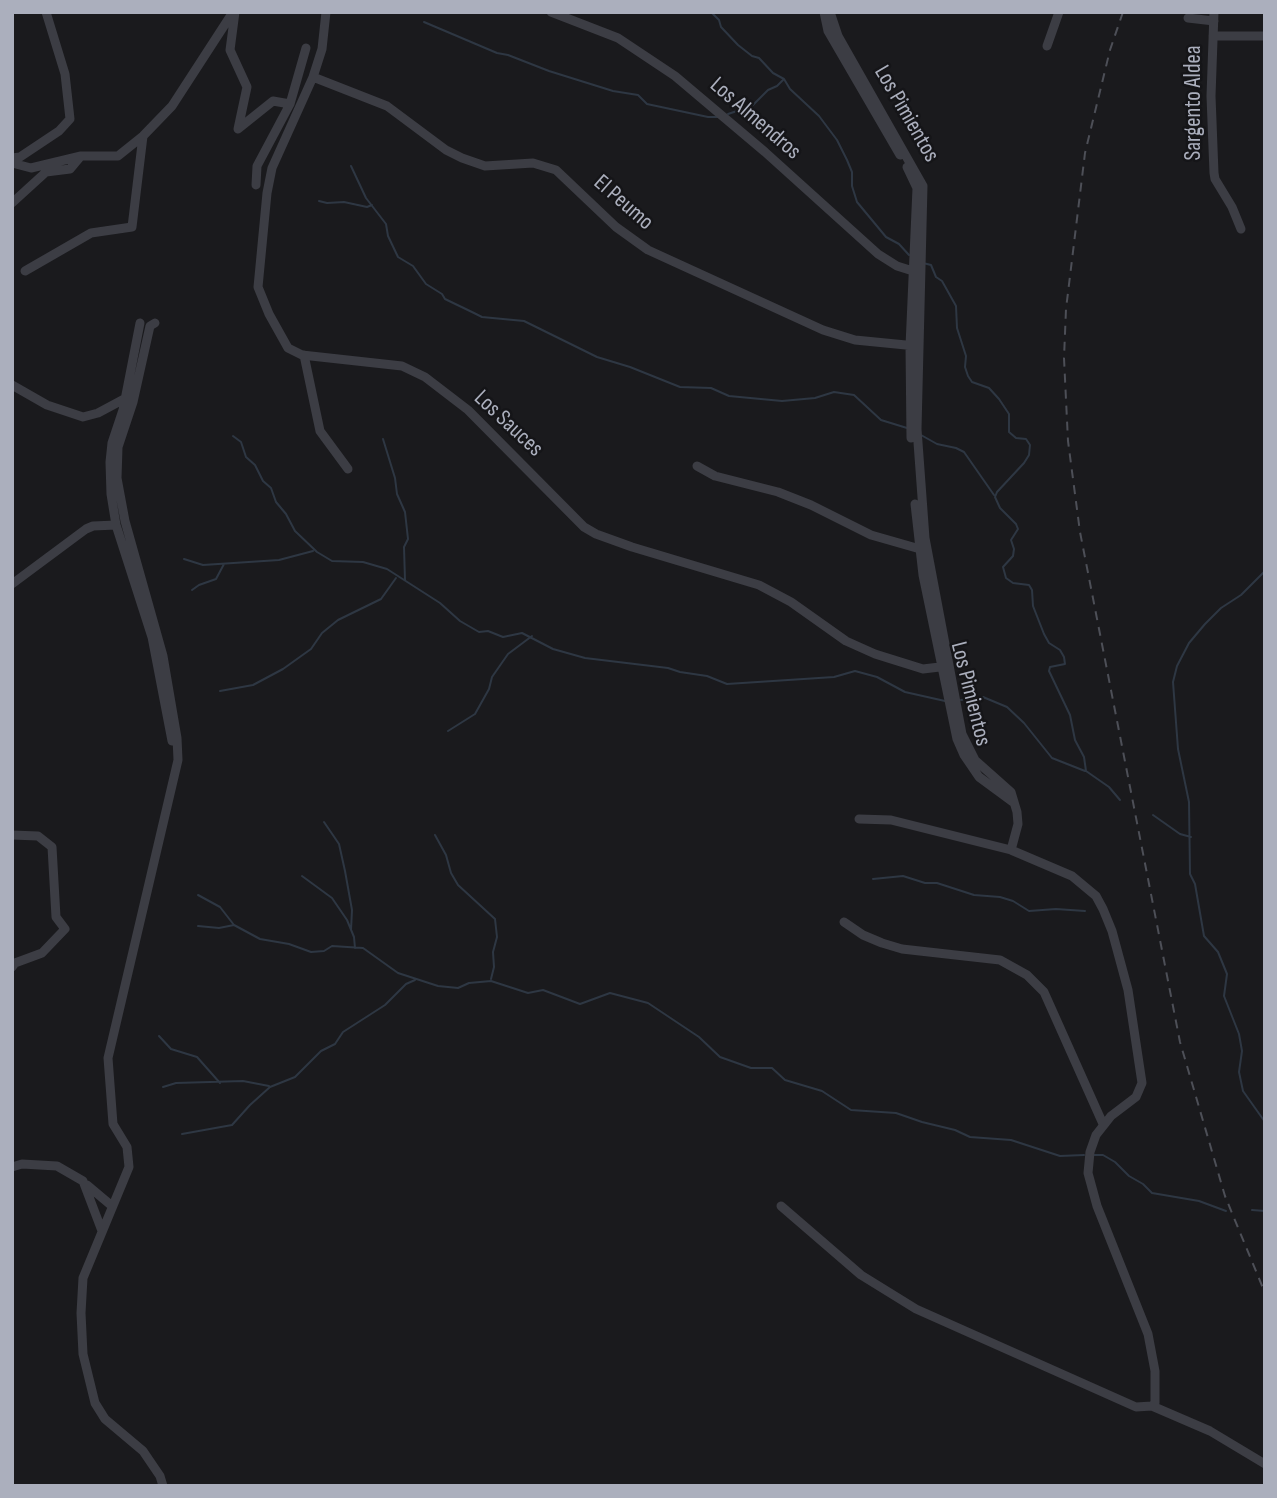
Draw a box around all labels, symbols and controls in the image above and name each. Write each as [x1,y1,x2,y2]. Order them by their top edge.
street label: Sargento Aldea [1180,45,1208,161]
street label: Los Pimientos [867,61,945,167]
street label: Los Almendros [704,72,806,166]
street label: El Peumo [587,170,659,236]
street label: Los Sauces [468,385,548,463]
street label: Los Pimientos [944,639,996,749]

